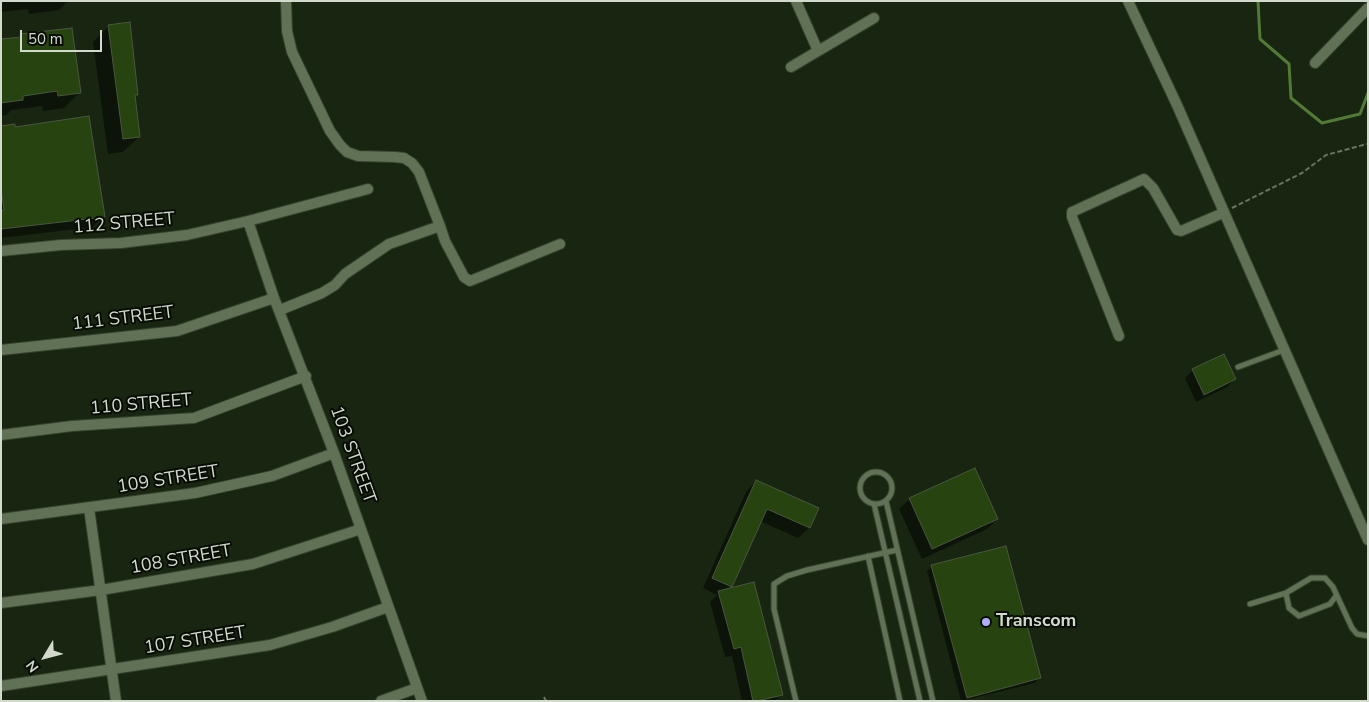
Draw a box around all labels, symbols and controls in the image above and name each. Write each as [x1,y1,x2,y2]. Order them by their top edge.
scale bar [22,20,105,52]
text: 50 m [28,29,63,49]
street label: 112 STREET [72,209,176,239]
street label: 111 STREET [71,302,175,336]
street label: 110 STREET [89,390,193,420]
street label: 103 STREET [324,403,380,507]
street label: 109 STREET [116,461,220,499]
street label: 108 STREET [129,540,233,580]
place label: Transcom [996,611,1076,633]
marker: Transcom [980,616,992,628]
street label: 107 STREET [143,622,247,660]
north arrow [20,632,70,682]
text: N [22,656,43,676]

